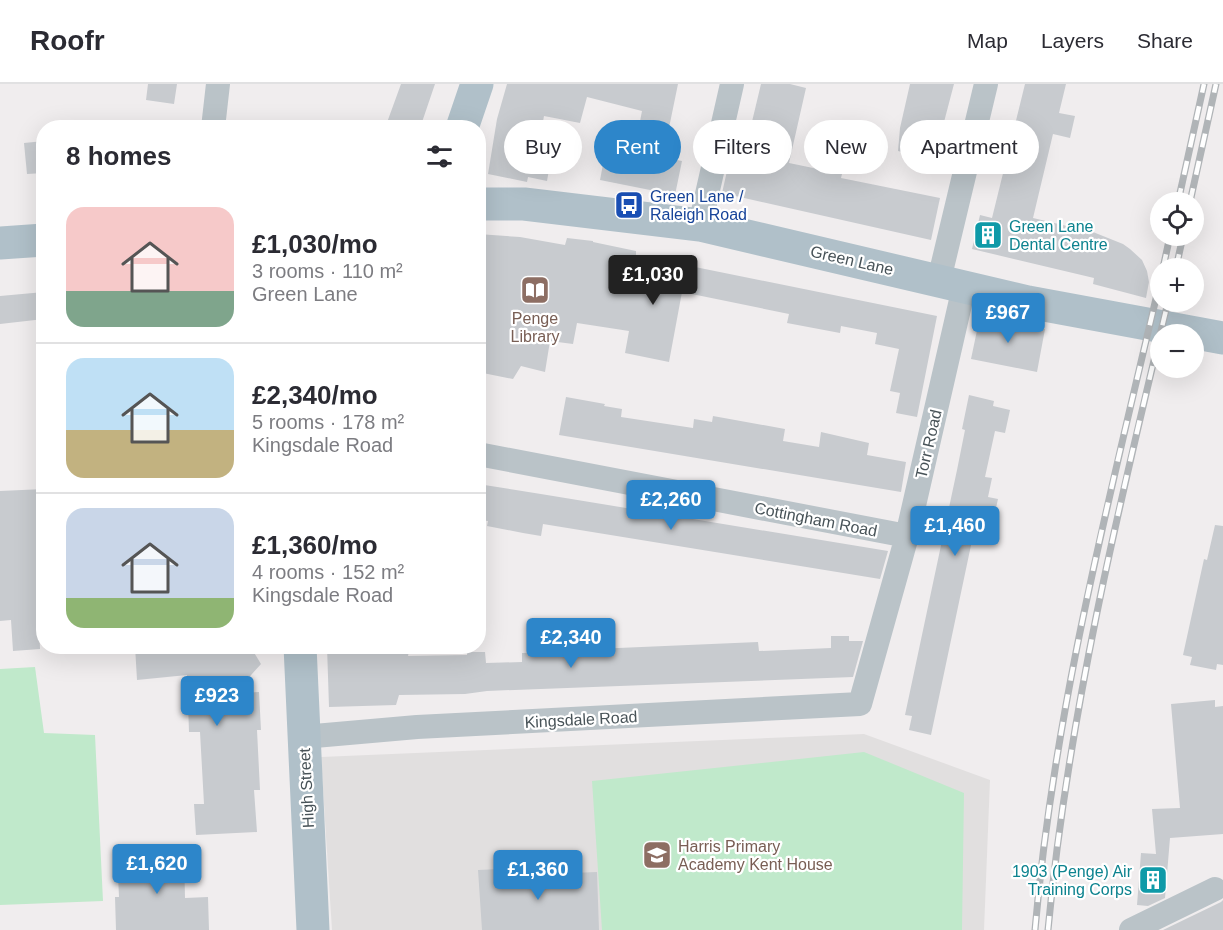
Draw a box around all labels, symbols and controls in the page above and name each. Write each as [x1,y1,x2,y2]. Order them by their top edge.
text: Roofr [30,25,105,56]
text: Map [967,29,1008,52]
text: Layers [1041,29,1104,52]
text: Share [1137,29,1193,52]
chip: Buy [504,120,582,174]
chip: Rent [594,120,681,174]
chip: Filters [693,120,792,174]
chip: New [804,120,888,174]
chip: Apartment [900,120,1039,174]
icon: filters [423,140,456,173]
text: 8 homes [66,141,172,171]
place label: Green Lane / Raleigh Road [650,188,747,223]
bus stop icon: Green Lane / Raleigh Road [613,189,645,221]
map controls [1150,192,1204,378]
button: locate [1150,192,1204,246]
place label: Green Lane Dental Centre [1009,218,1108,253]
building icon: Green Lane Dental Centre [972,219,1004,251]
text: £1,030/mo [252,229,378,259]
icon: home [114,231,186,303]
street label: Green Lane [809,243,895,278]
pin: £1,030 [604,255,702,306]
button: + [1150,258,1204,312]
text: 3 rooms · 110 m² [252,260,403,282]
text: £1,030 [622,263,684,285]
library icon: Penge Library [519,274,551,306]
text: Green Lane [252,283,358,305]
pin: £967 [972,293,1044,344]
text: £967 [986,301,1030,323]
place label: Penge Library [511,310,559,345]
button: − [1150,324,1204,378]
text: £2,340/mo [252,380,378,410]
icon: home [114,382,186,454]
street label: Torr Road [912,408,945,480]
text: 5 rooms · 178 m² [252,411,404,433]
text: Kingsdale Road [252,434,393,456]
pin: £2,260 [622,480,720,531]
text: £2,260 [640,488,702,510]
street label: Cottingham Road [753,499,879,540]
pin: £1,460 [906,506,1004,557]
text: £1,460 [924,514,986,536]
text: £1,360/mo [252,530,378,560]
icon: home [114,532,186,604]
text: 4 rooms · 152 m² [252,561,404,583]
text: Kingsdale Road [252,584,393,606]
pin: £2,340 [522,618,620,669]
text: £2,340 [540,626,602,648]
pin: £923 [181,676,253,727]
text: £923 [195,684,239,706]
street label: Kingsdale Road [524,708,638,731]
street label: High Street [296,747,317,828]
place label: Harris Primary Academy Kent House [678,838,833,873]
school or university icon: Harris Primary Academy Kent House [641,839,673,871]
pin: £1,620 [108,844,206,895]
pin: £1,360 [489,850,587,901]
text: £1,620 [126,852,188,874]
text: £1,360 [507,858,569,880]
place label: 1903 (Penge) Air Training Corps [1012,863,1133,898]
building icon: 1903 (Penge) Air Training Corps [1137,864,1169,896]

